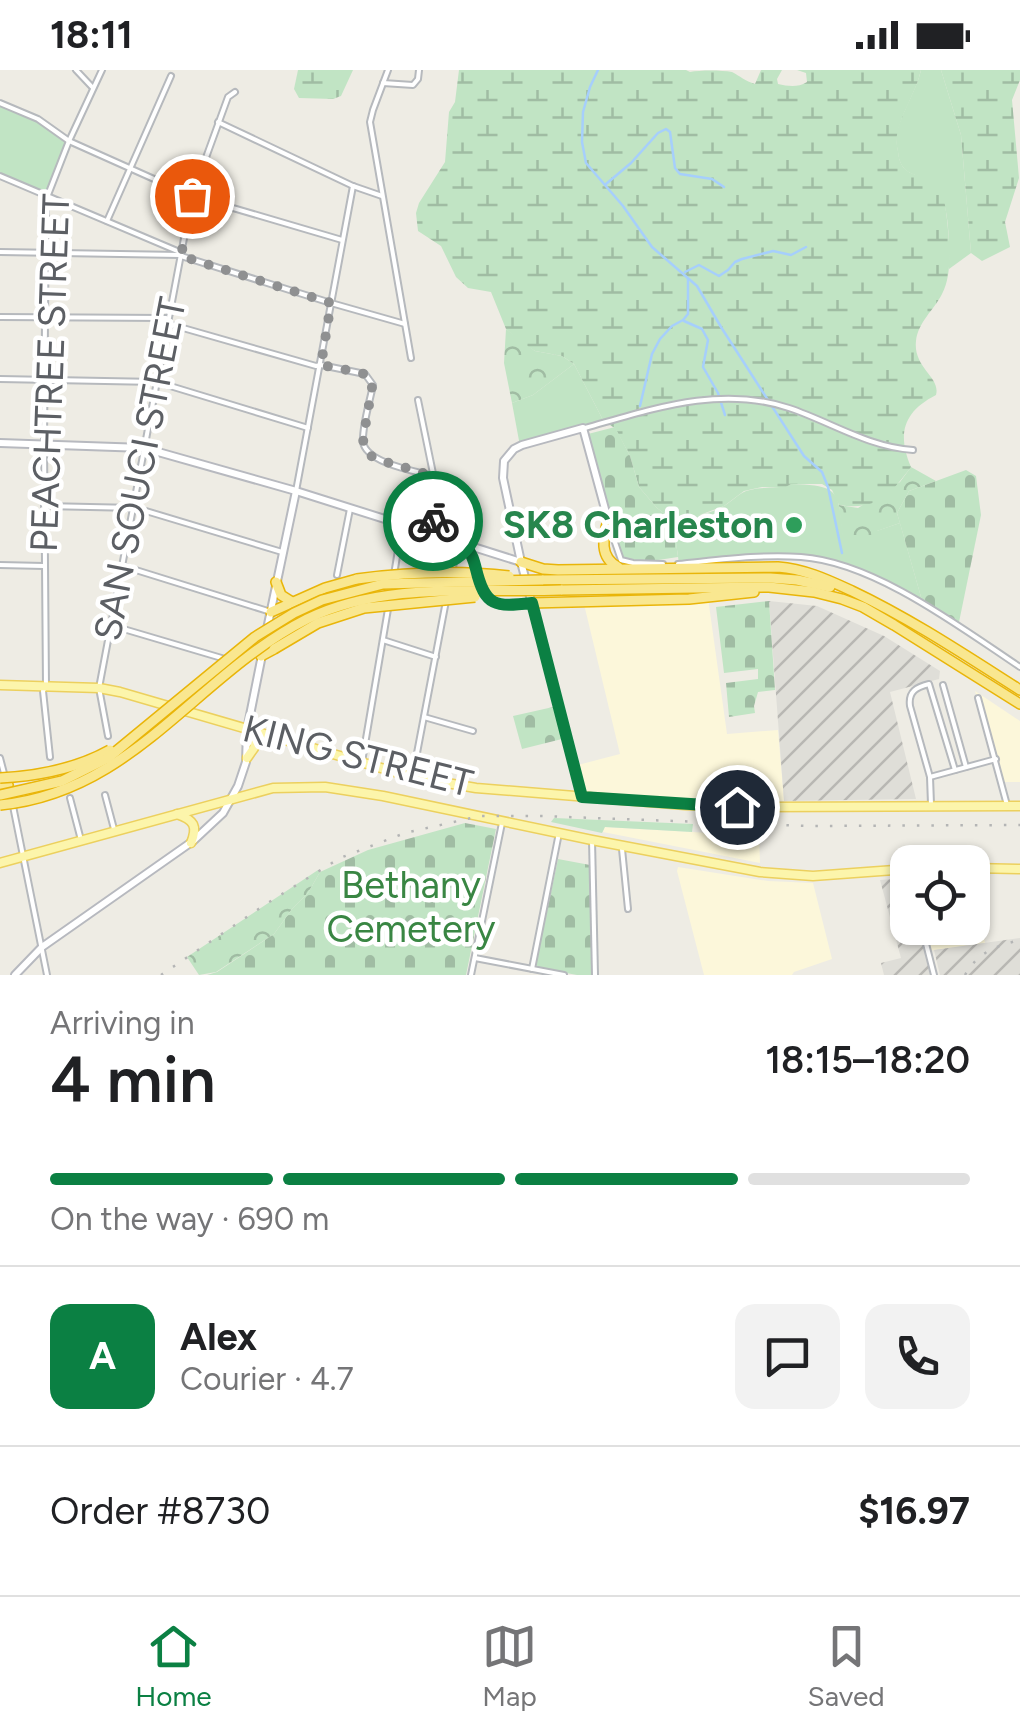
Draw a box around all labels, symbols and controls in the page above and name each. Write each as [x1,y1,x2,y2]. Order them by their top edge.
text: 18:11 [50,12,133,58]
pin [150,154,235,239]
icon: bag [165,169,220,224]
street label: PEACHTREE STREET [21,193,79,553]
street label: SAN SOUCI STREET [84,293,196,645]
courier [383,471,483,571]
icon: bike [406,494,461,549]
place label: SK8 Charleston [503,502,774,548]
marker: SK8 Charleston [783,514,805,536]
street label: KING STREET [238,705,478,807]
pin [695,765,780,850]
icon: home [710,780,765,835]
map controls [890,845,990,945]
button: locate [890,845,990,945]
park label: Bethany Cemetery [326,862,496,952]
text: Arriving in [50,1004,195,1042]
text: 18:15–18:20 [765,1037,970,1083]
text: 4 min [50,1040,216,1118]
text: On the way · 690 m [50,1200,329,1238]
button: chat [735,1304,840,1409]
button: phone [865,1304,970,1409]
text: Alex [180,1314,257,1360]
text: A [89,1333,116,1379]
text: Courier · 4.7 [180,1360,354,1398]
text: Order #8730 [50,1488,270,1534]
text: $16.97 [858,1488,970,1534]
tab: Home [135,1619,212,1713]
tab: Map [482,1619,537,1713]
tab: Saved [808,1619,885,1713]

